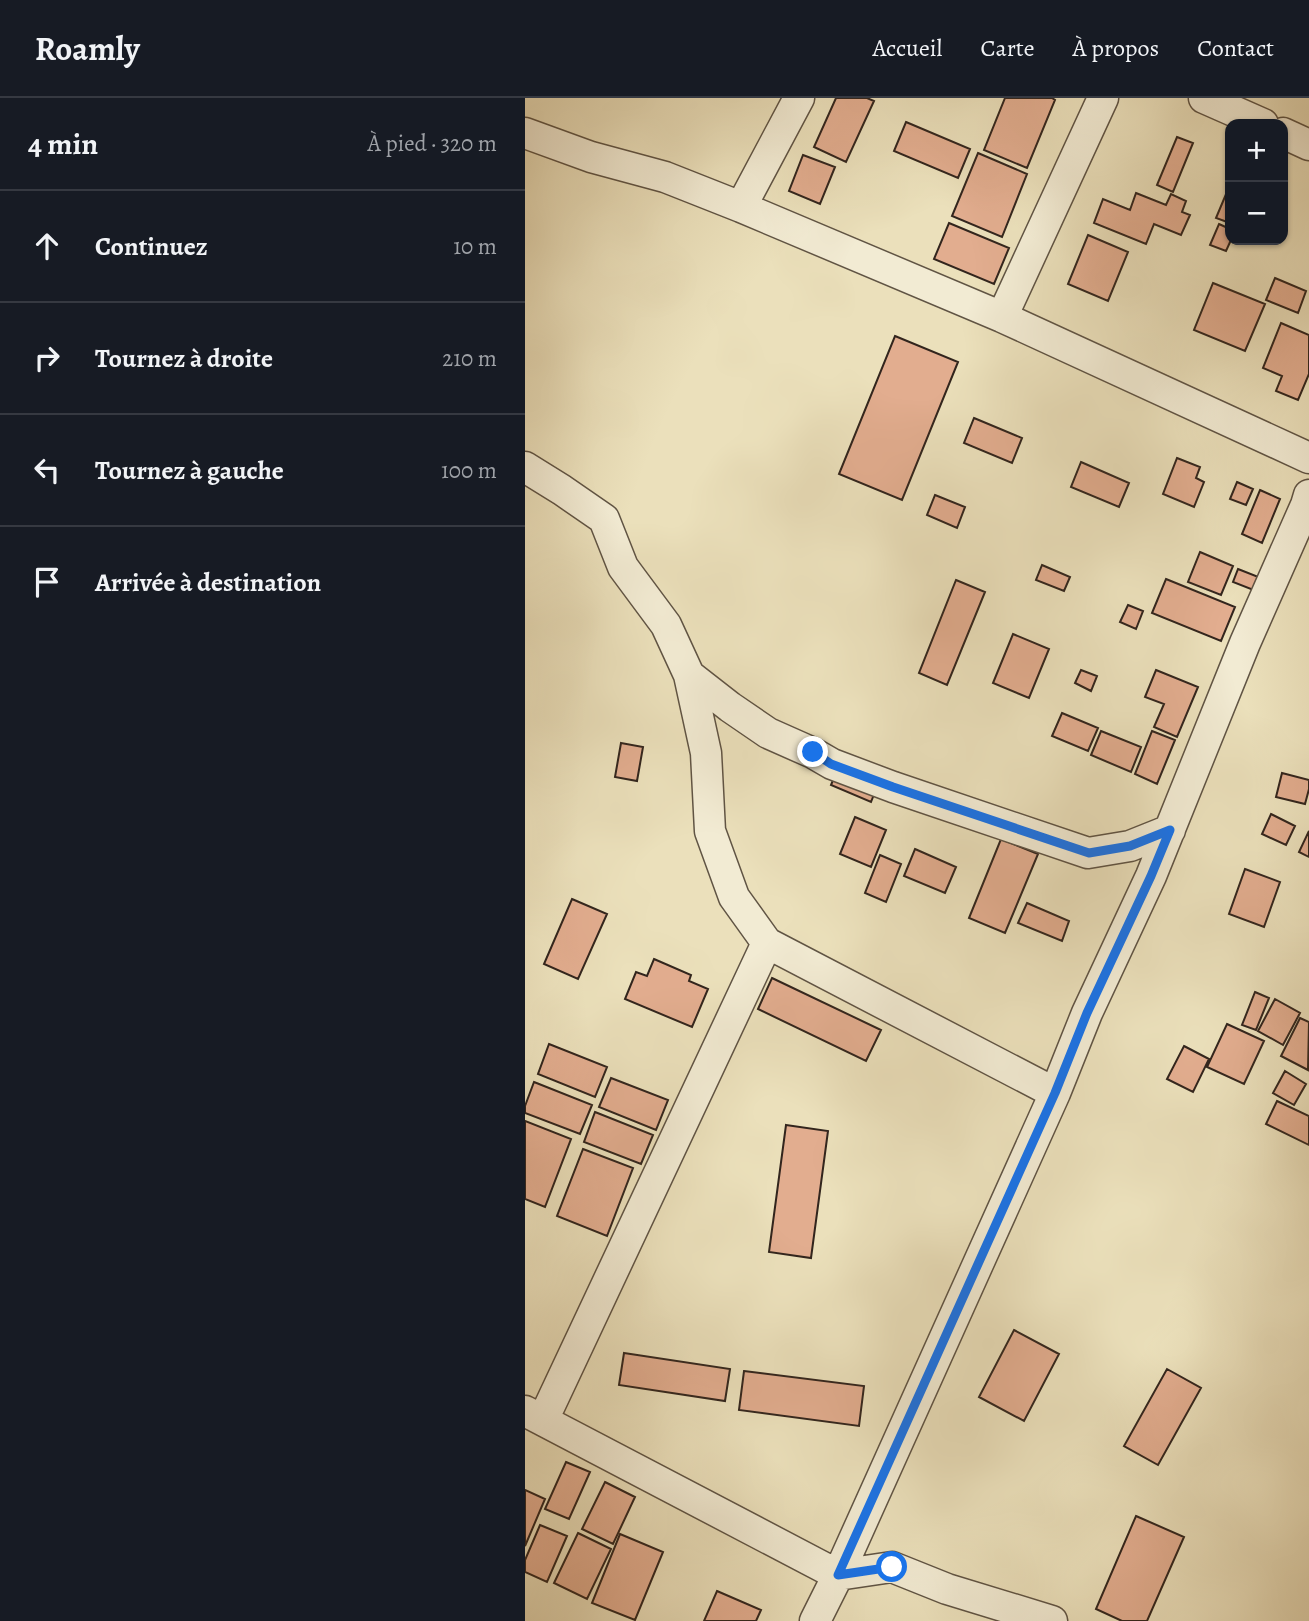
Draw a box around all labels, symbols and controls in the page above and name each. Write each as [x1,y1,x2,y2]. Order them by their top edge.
text: Roamly [35,26,140,71]
text: Accueil [872,32,942,64]
text: Carte [980,32,1035,64]
text: À propos [1073,32,1159,64]
text: Contact [1197,32,1274,64]
map controls [1225,119,1288,245]
button: + [1225,119,1288,182]
text: 4 min [28,124,98,164]
text: À pied · 320 m [368,128,497,159]
button: − [1225,182,1288,245]
icon: ahead [28,227,66,265]
text: Continuez [95,229,208,264]
text: 10 m [453,231,497,262]
icon: right [28,339,66,377]
text: Tournez à droite [95,341,273,376]
text: 210 m [442,343,497,374]
icon: left [28,451,66,489]
text: Tournez à gauche [95,453,284,488]
text: 100 m [441,455,497,486]
icon: arrive [28,563,66,601]
text: Arrivée à destination [95,565,321,600]
route end [797,736,828,767]
route start [876,1551,907,1582]

